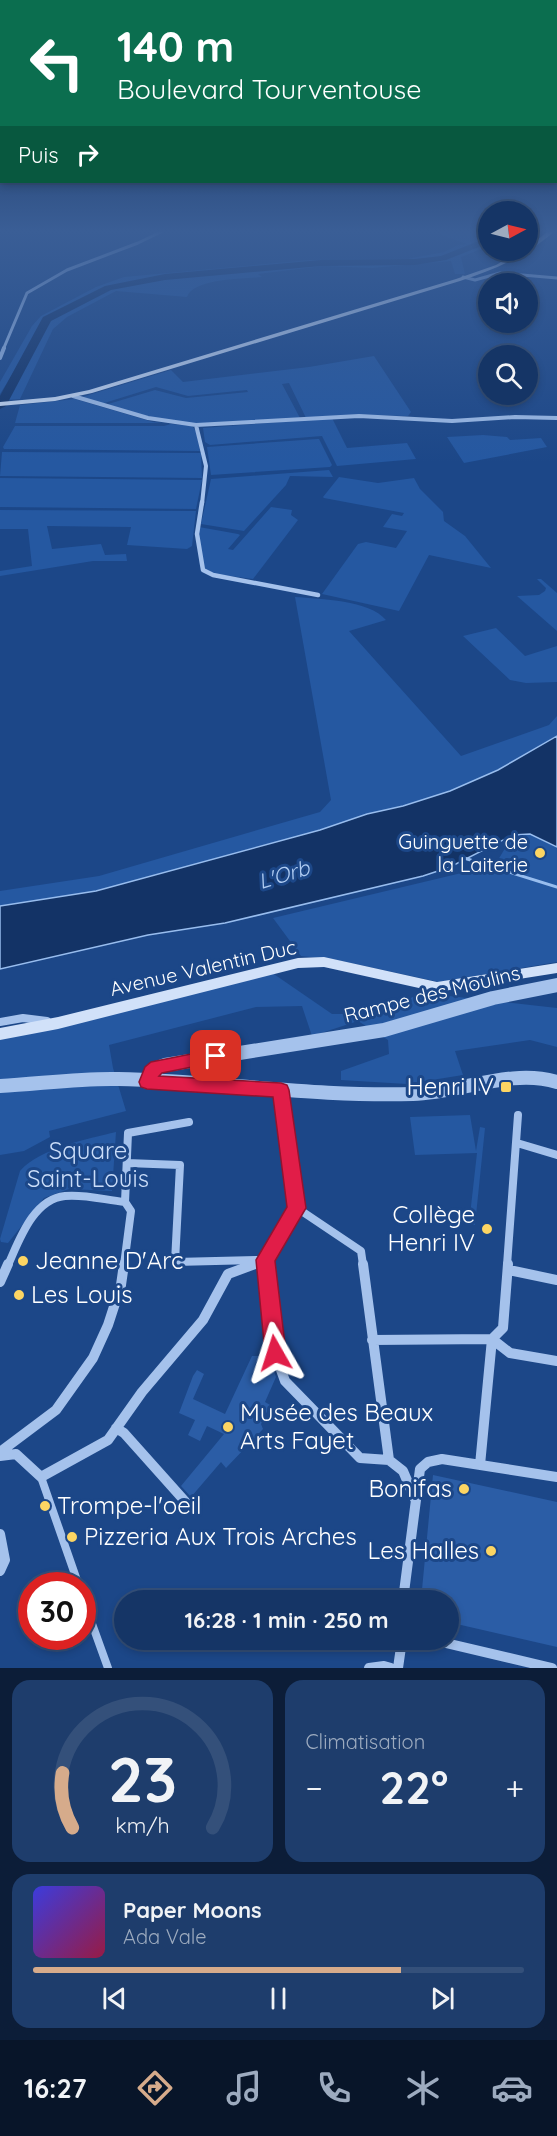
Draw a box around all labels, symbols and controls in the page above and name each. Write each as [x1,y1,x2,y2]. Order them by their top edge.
text: 140 m [117,20,234,73]
icon: left [18,24,96,102]
text: Boulevard Tourventouse [117,72,422,106]
icon: right [71,138,104,171]
text: Puis [18,141,59,169]
north arrow [478,201,538,261]
map controls [478,201,538,405]
button: sound [478,273,538,333]
button: search [478,345,538,405]
place label: Guinguette de la Laiterie [398,829,528,877]
marker: Guinguette de la Laiterie [533,846,547,860]
water label: L'Orb [255,854,314,894]
street label: Avenue Valentin Duc [107,934,299,1001]
street label: Rampe des Moulins [341,960,523,1028]
pin [190,1030,241,1081]
icon: arrive [199,1039,232,1072]
place label: Henri IV [406,1071,494,1101]
marker: Henri IV [499,1080,513,1094]
park label: Square Saint-Louis [27,1135,149,1193]
place label: Collège Henri IV [387,1199,475,1257]
marker: Collège Henri IV [480,1222,494,1236]
place label: Jeanne D'Arc [35,1245,183,1275]
marker: Jeanne D'Arc [16,1254,30,1268]
place label: Les Louis [31,1279,132,1309]
marker: Les Louis [12,1288,26,1302]
position arrow [243,1321,307,1385]
place label: Musée des Beaux Arts Fayet [240,1397,433,1455]
marker: Musée des Beaux Arts Fayet [221,1420,235,1434]
place label: Bonifas [368,1473,452,1503]
marker: Bonifas [457,1482,471,1496]
place label: Trompe-l'oeil [57,1490,201,1520]
marker: Trompe-l'oeil [38,1499,52,1513]
place label: Pizzeria Aux Trois Arches [84,1521,357,1551]
marker: Pizzeria Aux Trois Arches [65,1530,79,1544]
place label: Les Halles [367,1535,479,1565]
marker: Les Halles [484,1544,498,1558]
speed limit sign: 30 [18,1572,96,1650]
text: 16:28 · 1 min · 250 m [184,1606,389,1634]
text: Climatisation [306,1729,425,1754]
text: 23 [108,1740,177,1818]
text: 22° [380,1759,448,1815]
text: − [306,1767,323,1808]
text: + [505,1767,524,1808]
text: km/h [115,1812,169,1838]
text: Paper Moons [123,1896,262,1924]
text: Ada Vale [123,1924,207,1949]
icon: previous [98,1982,131,2015]
icon: pause [262,1982,295,2015]
icon: next [426,1982,459,2015]
icon: directions [134,2067,176,2109]
icon: music [223,2067,265,2109]
icon: phone [313,2067,355,2109]
icon: climate [402,2067,444,2109]
icon: car [491,2067,533,2109]
text: 16:27 [24,2071,87,2105]

